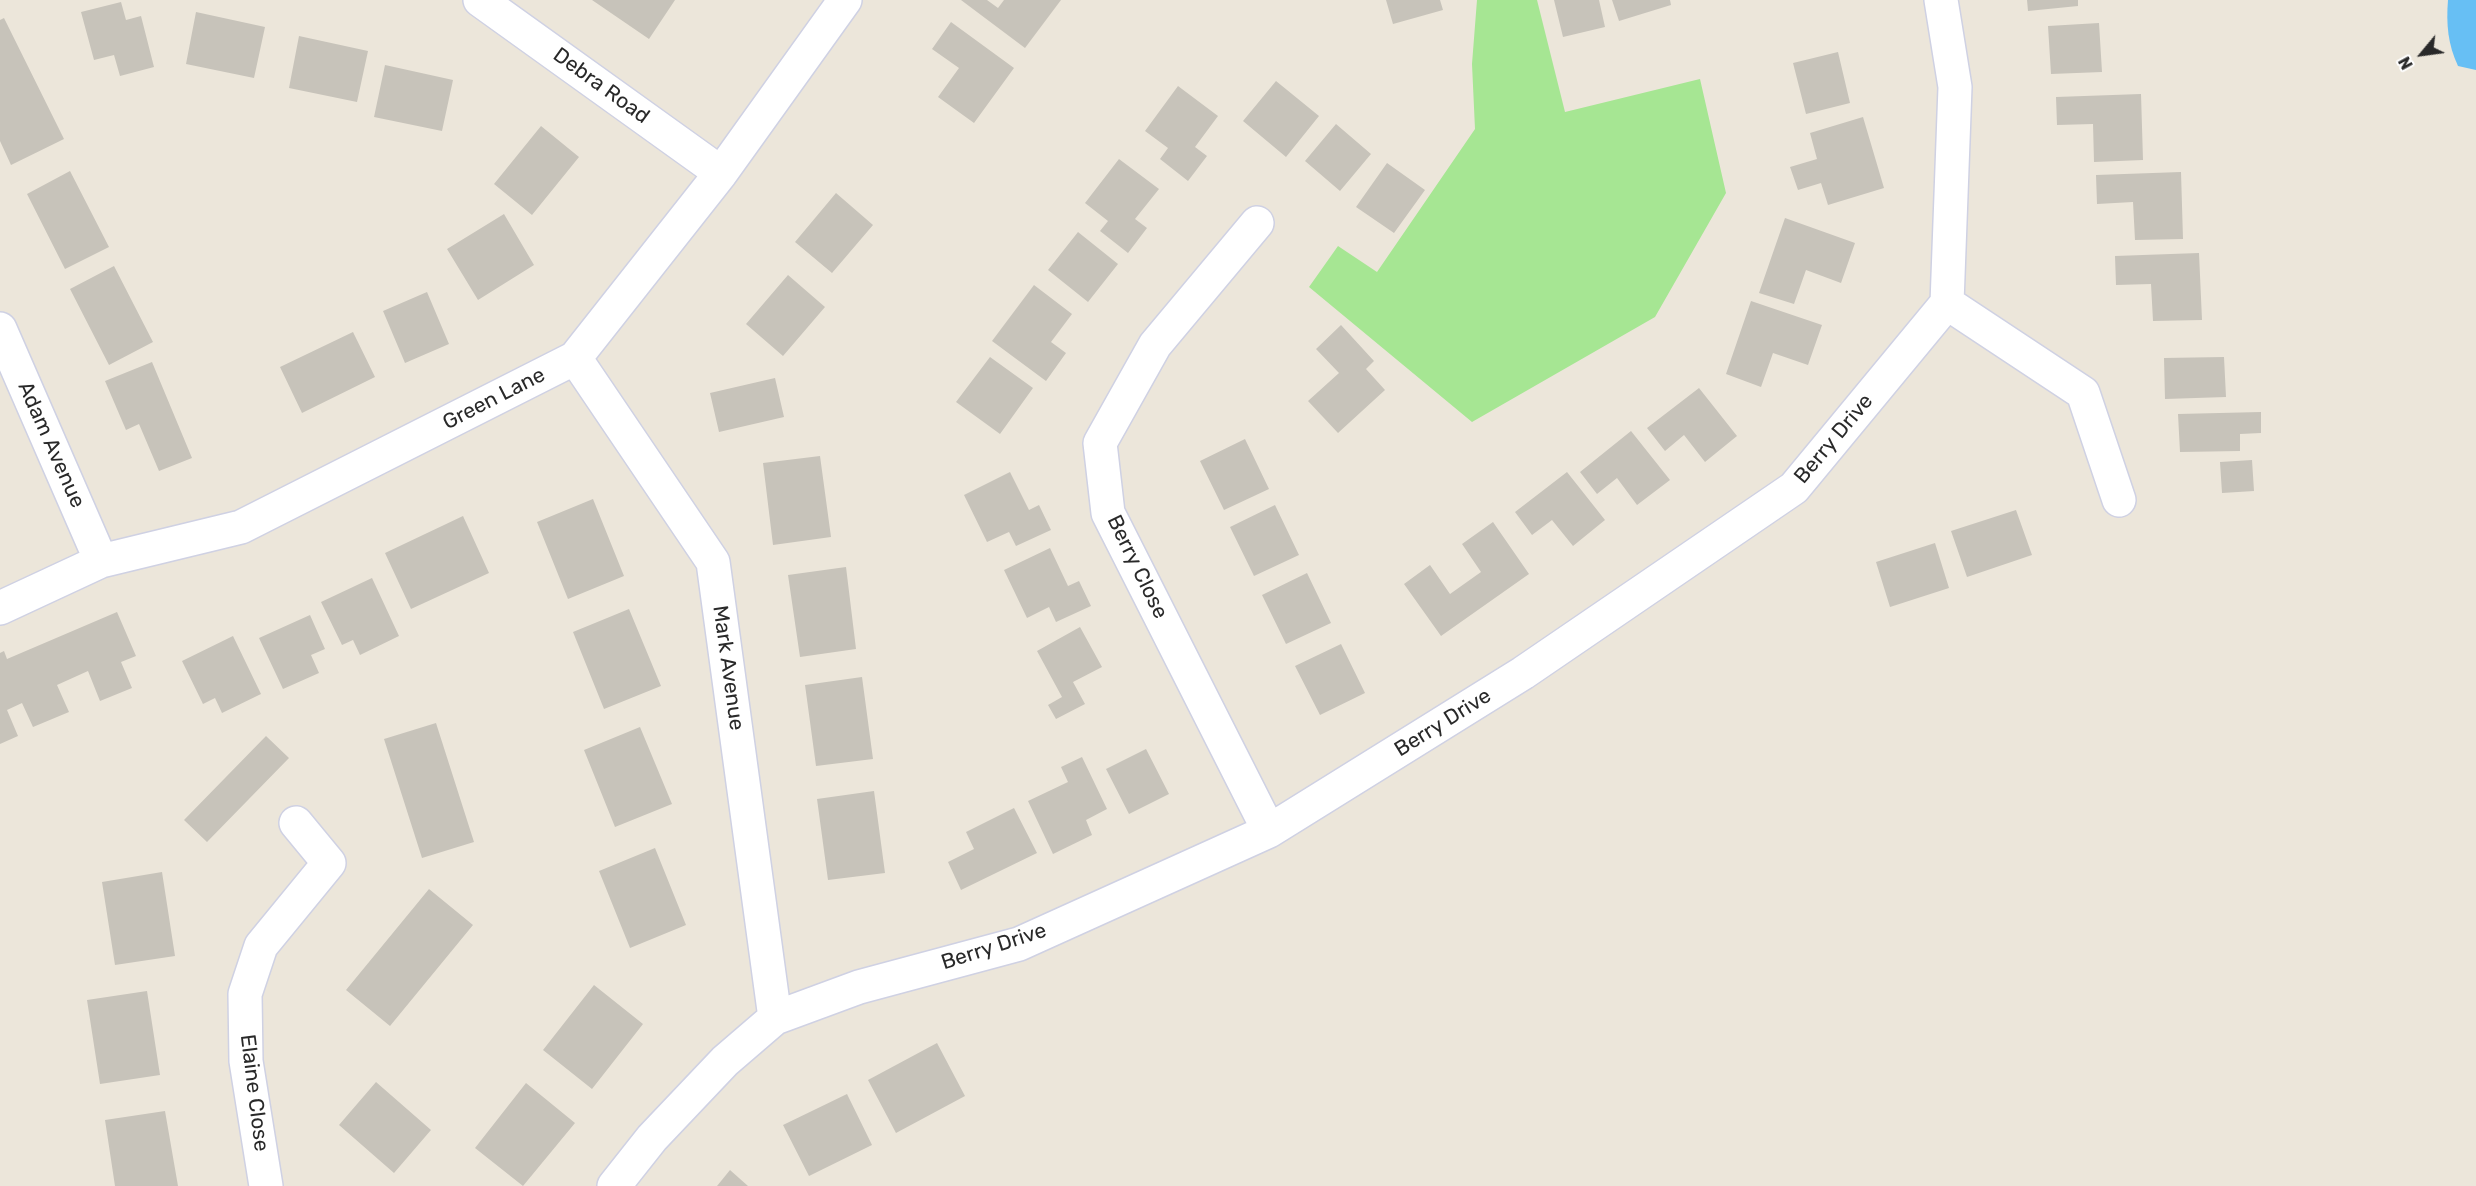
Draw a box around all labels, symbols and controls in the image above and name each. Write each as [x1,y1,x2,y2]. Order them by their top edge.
north arrow [2392,24,2452,84]
street label: Debra Road [548,43,654,129]
text: N [2395,53,2417,73]
street label: Green Lane [439,362,549,436]
street label: Adam Avenue [12,378,90,512]
street label: Berry Drive [1789,389,1879,489]
street label: Berry Close [1101,511,1173,623]
street label: Mark Avenue [707,604,749,732]
street label: Berry Drive [1390,683,1496,763]
street label: Berry Drive [938,918,1050,976]
street label: Elaine Close [234,1033,274,1153]

